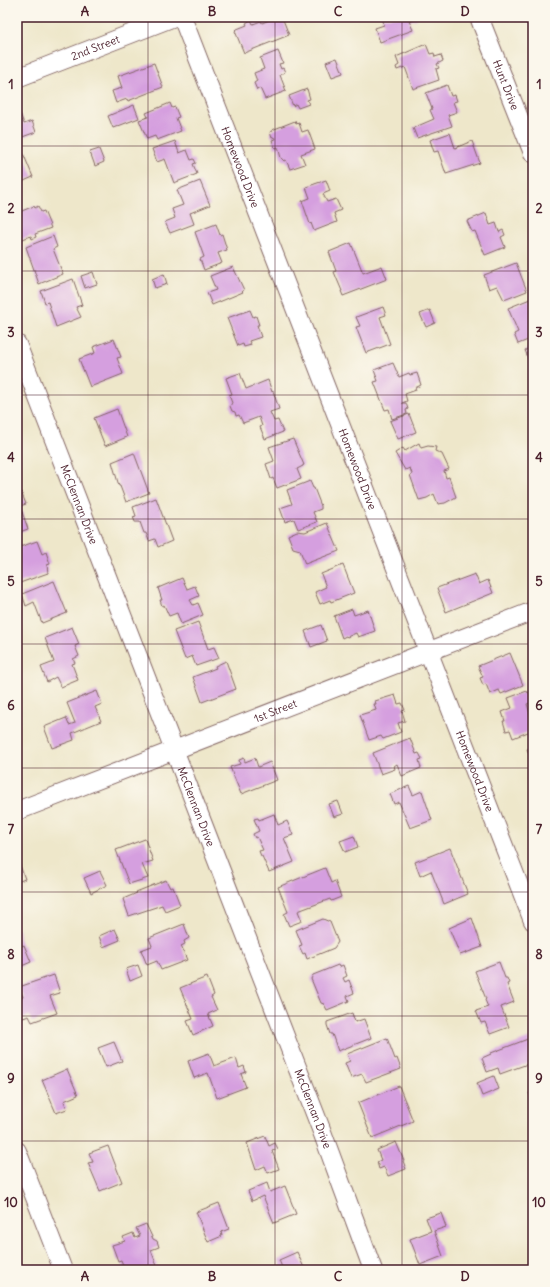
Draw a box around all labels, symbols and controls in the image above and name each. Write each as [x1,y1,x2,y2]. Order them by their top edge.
text: A [81,3,90,20]
text: B [208,3,217,20]
text: C [334,3,343,20]
text: D [460,3,470,20]
street label: 2nd Street [69,32,122,63]
street label: Hunt Drive [490,58,522,112]
text: 1 [8,76,14,93]
text: 1 [536,76,542,93]
street label: Homewood Drive [218,125,262,210]
text: 2 [7,200,15,217]
text: 2 [535,200,543,217]
text: 3 [7,324,15,341]
text: 3 [535,324,543,341]
street label: Homewood Drive [335,427,380,512]
text: 4 [7,449,15,466]
text: 4 [535,449,543,466]
street label: McClennan Drive [57,463,101,546]
text: 5 [7,573,15,590]
text: 5 [535,573,543,590]
street label: 1st Street [252,696,299,726]
text: 6 [7,697,15,714]
text: 6 [535,697,543,714]
street label: Homewood Drive [453,729,497,814]
street label: McClennan Drive [174,765,218,848]
text: 7 [8,821,15,838]
text: 7 [536,821,543,838]
text: 8 [7,946,15,963]
text: 8 [535,946,543,963]
street label: McClennan Drive [291,1067,335,1150]
text: 9 [7,1070,15,1087]
text: 9 [535,1070,543,1087]
text: 10 [4,1194,18,1211]
text: 10 [532,1194,546,1211]
text: A [81,1268,90,1285]
text: B [208,1268,217,1285]
text: C [334,1268,343,1285]
text: D [460,1268,470,1285]

